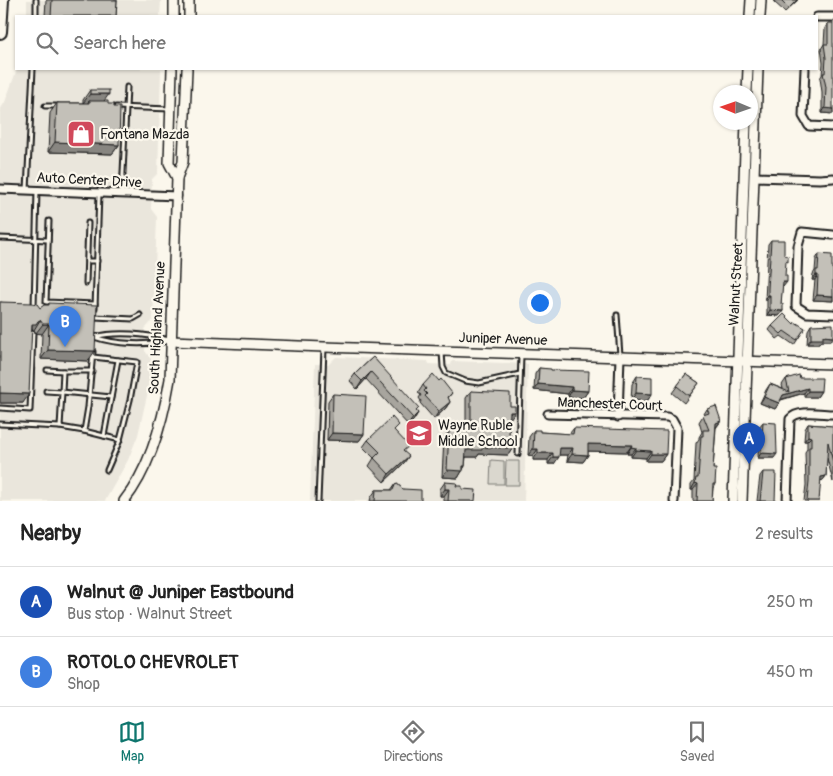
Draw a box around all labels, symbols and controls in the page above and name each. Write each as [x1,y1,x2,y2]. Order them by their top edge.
search box [15,15,818,70]
icon: search [33,29,61,57]
text: Search here [73,31,166,55]
north arrow [713,85,758,130]
shop icon: Fontana Mazda [66,119,96,149]
place label: Fontana Mazda [100,126,189,143]
street label: Auto Center Drive [36,169,142,191]
street label: Walnut Street [725,242,747,326]
street label: South Highland Avenue [145,261,169,395]
your location [527,290,553,316]
pin: B [49,306,81,347]
street label: Juniper Avenue [458,329,548,349]
street label: Manchester Court [557,394,663,414]
place label: Wayne Ruble Middle School [438,417,518,450]
school or university icon: Wayne Ruble Middle School [404,418,434,448]
pin: A [733,423,765,464]
text: Nearby [20,520,81,547]
text: 2 results [755,524,813,544]
text: Walnut @ Juniper Eastbound [67,580,294,604]
text: A [31,592,41,612]
text: 250 m [767,592,813,612]
text: Bus stop · Walnut Street [67,604,232,624]
text: ROTOLO CHEVROLET [67,650,239,674]
text: B [31,662,41,682]
text: 450 m [766,662,813,682]
text: Shop [67,674,100,694]
tab: Map [118,718,146,765]
tab: Directions [383,718,443,765]
tab: Saved [680,718,715,765]

